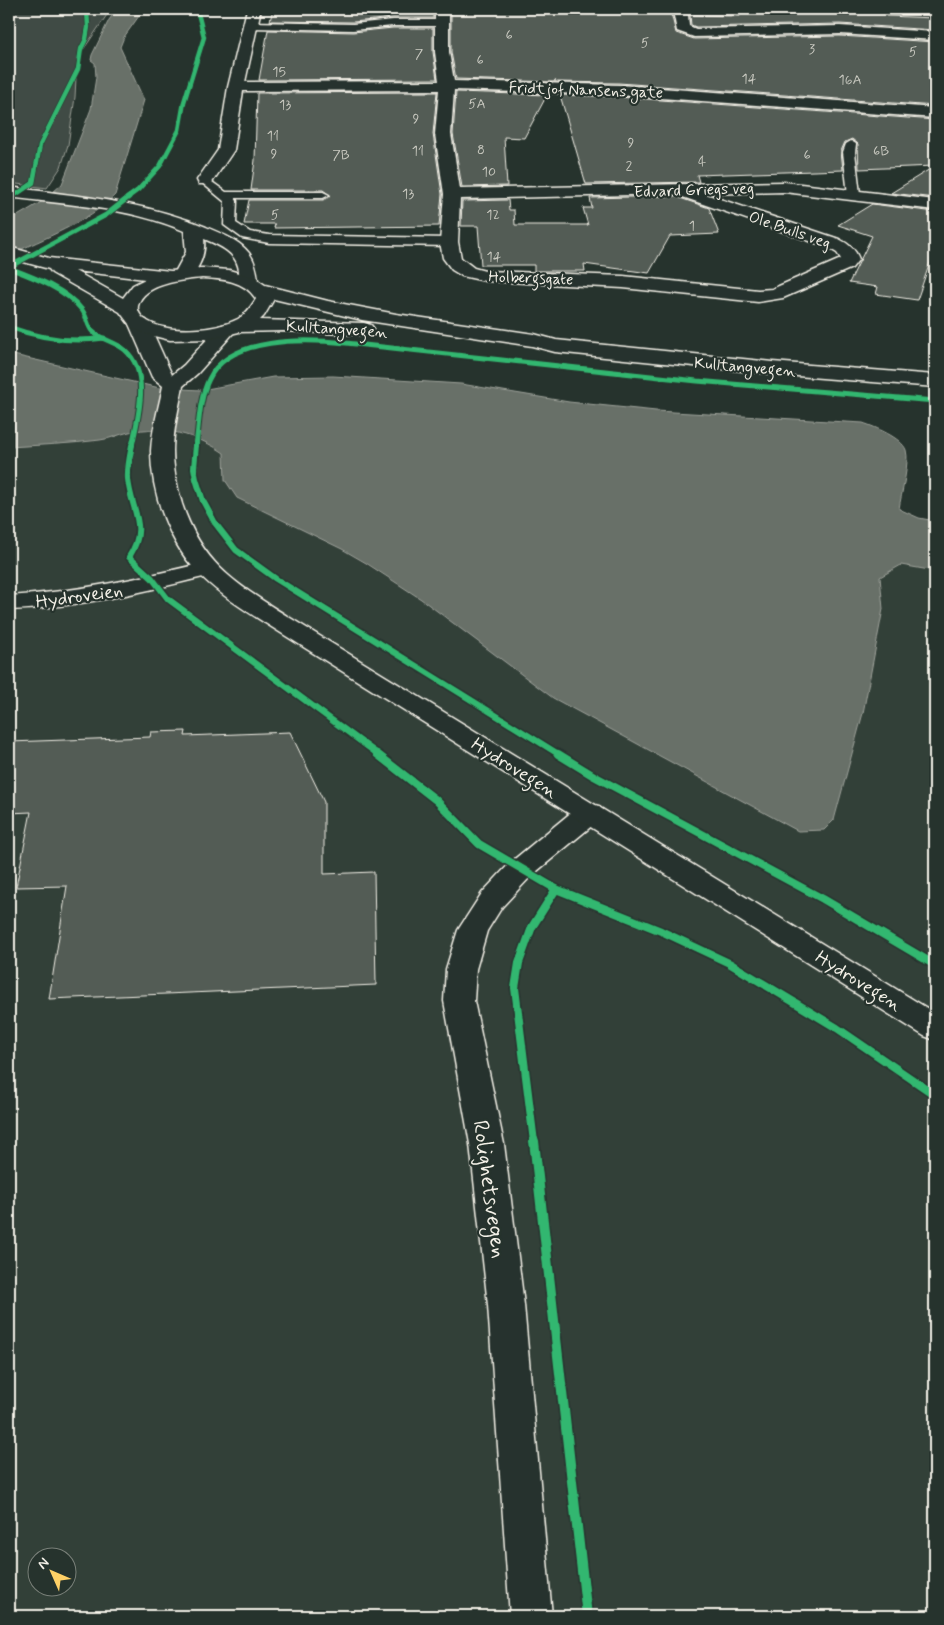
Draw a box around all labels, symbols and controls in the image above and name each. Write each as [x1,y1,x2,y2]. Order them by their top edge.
house number: 6 [505,26,513,44]
house number: 5 [641,34,649,52]
house number: 3 [809,40,815,58]
house number: 5 [909,43,917,61]
house number: 7 [415,45,424,63]
house number: 6 [476,51,484,69]
house number: 15 [272,63,286,81]
house number: 14 [742,70,757,88]
house number: 16A [838,71,862,89]
street label: Fridtjof Nansens gate [508,77,664,105]
house number: 5A [468,95,486,113]
house number: 13 [279,96,291,114]
house number: 9 [413,110,420,128]
house number: 11 [267,127,279,145]
house number: 9 [628,134,635,152]
house number: 8 [477,141,485,159]
house number: 11 [412,142,424,160]
house number: 6B [873,142,889,160]
house number: 9 [271,145,278,163]
house number: 7B [332,146,350,164]
house number: 6 [803,146,811,164]
house number: 4 [698,153,706,171]
house number: 2 [626,157,633,175]
house number: 10 [482,163,496,181]
street label: Edvard Griegs veg [634,178,754,203]
house number: 13 [402,185,414,203]
house number: 5 [271,206,279,224]
house number: 12 [486,206,500,224]
street label: Ole Bulls veg [746,207,833,254]
house number: 1 [689,217,695,235]
house number: 14 [487,248,502,266]
street label: Holbergsgate [488,267,574,291]
street label: Kulltangvegen [285,315,389,345]
street label: Kulltangvegen [693,353,797,383]
street label: Hydroveien [34,578,125,615]
street label: Hydrovegen [465,732,562,807]
street label: Hydrovegen [809,945,906,1020]
street label: Rolighetsvegen [463,1118,513,1260]
north arrow [28,1548,78,1598]
text: N [34,1554,53,1573]

